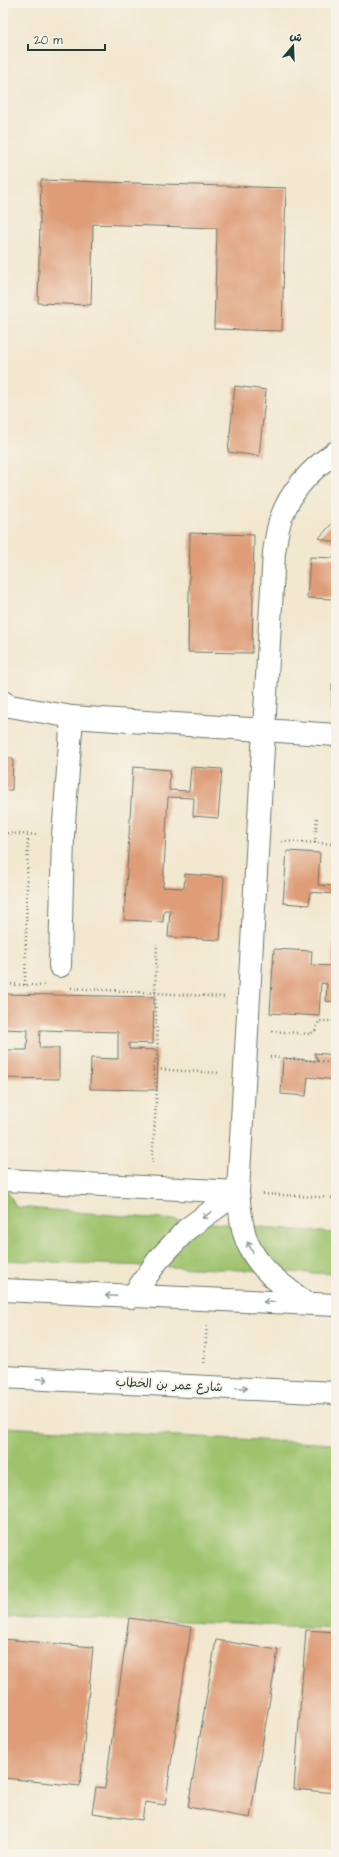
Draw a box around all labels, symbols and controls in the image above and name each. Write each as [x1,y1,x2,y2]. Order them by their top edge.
scale bar [28,26,105,52]
north arrow [273,26,313,66]
text: ش [288,28,304,46]
text: 20 m [34,32,63,49]
one-way arrow [201,1211,212,1219]
one-way arrow [246,1241,253,1253]
one-way arrow [105,1292,118,1299]
one-way arrow [263,1298,276,1306]
street label: شارع عمر بن الخطاب [115,1374,223,1396]
one-way arrow [35,1375,48,1382]
one-way arrow [235,1384,248,1392]

